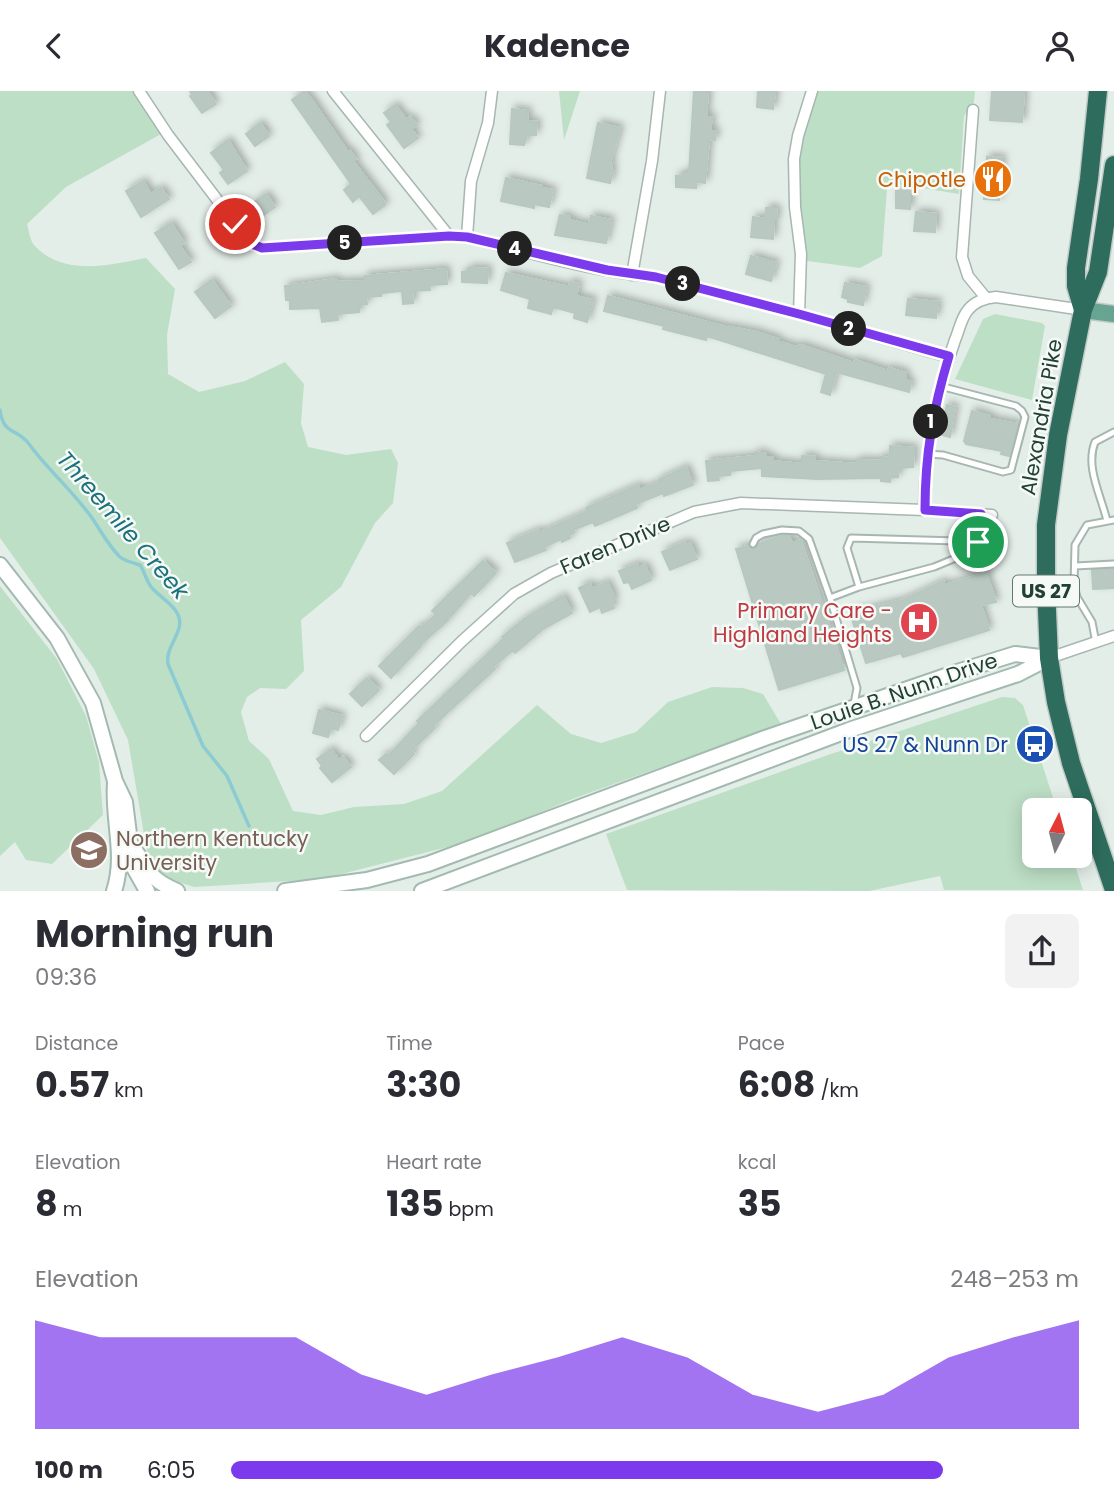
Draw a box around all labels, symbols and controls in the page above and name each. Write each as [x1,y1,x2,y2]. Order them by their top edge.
text: Kadence [484,23,630,68]
icon: back [35,27,73,65]
icon: person [1041,27,1079,65]
restaurant icon: Chipotle [972,158,1014,200]
place label: Chipotle [878,165,966,194]
pin [205,194,265,254]
icon: check [216,205,254,243]
pin: 5 [328,225,362,261]
text: 5 [338,229,351,256]
pin: 4 [498,231,532,267]
text: 4 [508,235,521,262]
pin: 3 [666,267,700,301]
text: 3 [677,270,688,297]
pin: 2 [832,311,866,347]
text: 2 [843,315,854,342]
street label: Alexandria Pike [1013,337,1069,497]
pin: 1 [914,405,948,439]
text: 1 [927,408,934,435]
water label: Threemile Creek [50,444,197,607]
street label: Faren Drive [555,509,675,581]
pin [948,512,1008,572]
icon: arrive [959,523,997,561]
road number: US 27 [1013,576,1079,607]
place label: Primary Care - Highland Heights [713,596,892,649]
hospital icon: Primary Care - Highland Heights [898,601,940,643]
street label: Louie B. Nunn Drive [807,645,1001,737]
bus stop icon: US 27 & Nunn Dr [1014,723,1056,765]
place label: US 27 & Nunn Dr [842,730,1008,759]
north arrow [1022,798,1092,868]
map controls [1022,798,1092,868]
place label: Northern Kentucky University [116,824,309,877]
school or university icon: Northern Kentucky University [68,829,110,871]
text: Morning run [35,907,274,960]
button: share [1005,914,1079,988]
text: 09:36 [35,961,97,993]
text: Distance [35,1030,118,1057]
text: Time [386,1030,433,1057]
text: Pace [738,1030,785,1057]
text: 0.57 [35,1060,109,1109]
text: 3:30 [386,1060,461,1109]
text: 6:08 [738,1060,815,1109]
text: km [109,1077,144,1104]
text: /km [815,1077,859,1104]
text: Elevation [35,1149,121,1176]
text: Heart rate [386,1149,482,1176]
text: kcal [738,1149,777,1176]
text: 8 [35,1179,58,1228]
text: 135 [386,1179,443,1228]
text: 35 [738,1179,782,1228]
text: m [58,1196,82,1223]
text: bpm [443,1196,494,1223]
text: Elevation [35,1263,139,1295]
text: 248–253 m [950,1263,1079,1295]
text: 100 m [35,1454,103,1486]
text: 6:05 [147,1454,195,1486]

